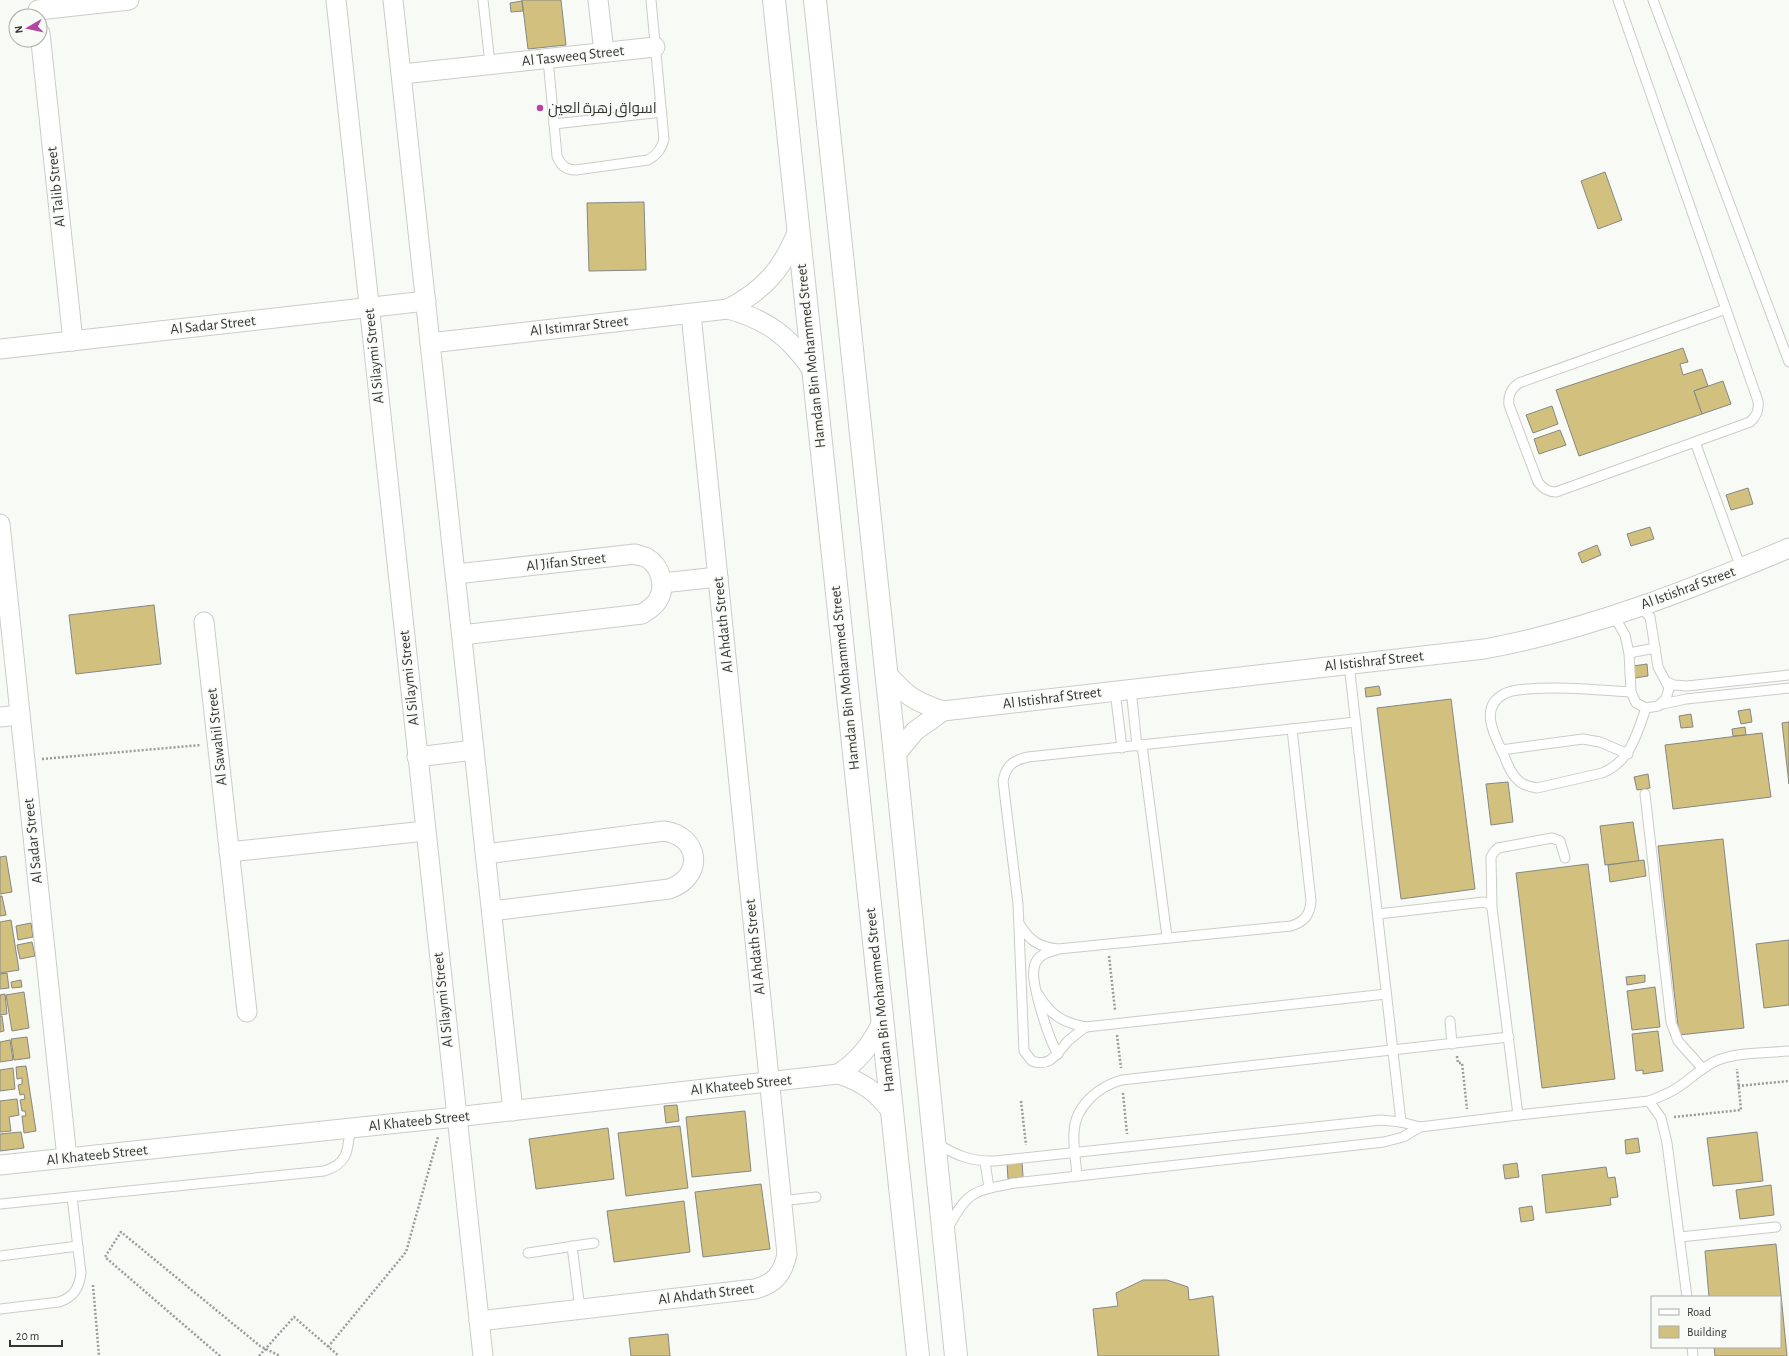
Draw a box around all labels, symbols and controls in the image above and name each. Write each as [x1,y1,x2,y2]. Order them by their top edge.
north arrow [8,8,48,48]
text: N [13,25,25,34]
street label: Al Tasweeq Street [521,43,625,69]
place label: اسواق زهرة العين [548,101,657,118]
marker: اسواق زهرة العين [535,103,545,113]
street label: Al Talib Street [44,146,68,228]
street label: Hamdan Bin Mohammed Street [794,263,828,449]
street label: Al Silaymi Street [362,307,386,404]
street label: Al Sadar Street [170,313,257,337]
street label: Al Istimrar Street [529,313,629,339]
street label: Al Jifan Street [526,550,607,574]
street label: Al Istishraf Street [1639,564,1738,612]
street label: Al Ahdath Street [710,576,735,674]
street label: Hamdan Bin Mohammed Street [828,585,862,771]
street label: Al Silaymi Street [397,629,421,726]
street label: Al Istishraf Street [1324,648,1424,674]
street label: Al Istishraf Street [1002,684,1103,712]
street label: Al Sawahil Street [204,687,230,787]
street label: Al Sadar Street [21,797,45,884]
street label: Al Ahdath Street [742,898,767,996]
street label: Hamdan Bin Mohammed Street [863,907,897,1093]
street label: Al Silaymi Street [431,951,455,1048]
street label: Al Khateeb Street [690,1072,793,1098]
street label: Al Khateeb Street [368,1108,471,1134]
street label: Al Khateeb Street [46,1142,149,1168]
street label: Al Ahdath Street [657,1281,755,1307]
legend [1651,1296,1781,1348]
text: Road [1687,1306,1711,1318]
scale bar [10,1322,62,1348]
text: Building [1687,1326,1727,1338]
text: 20 m [16,1330,39,1342]

